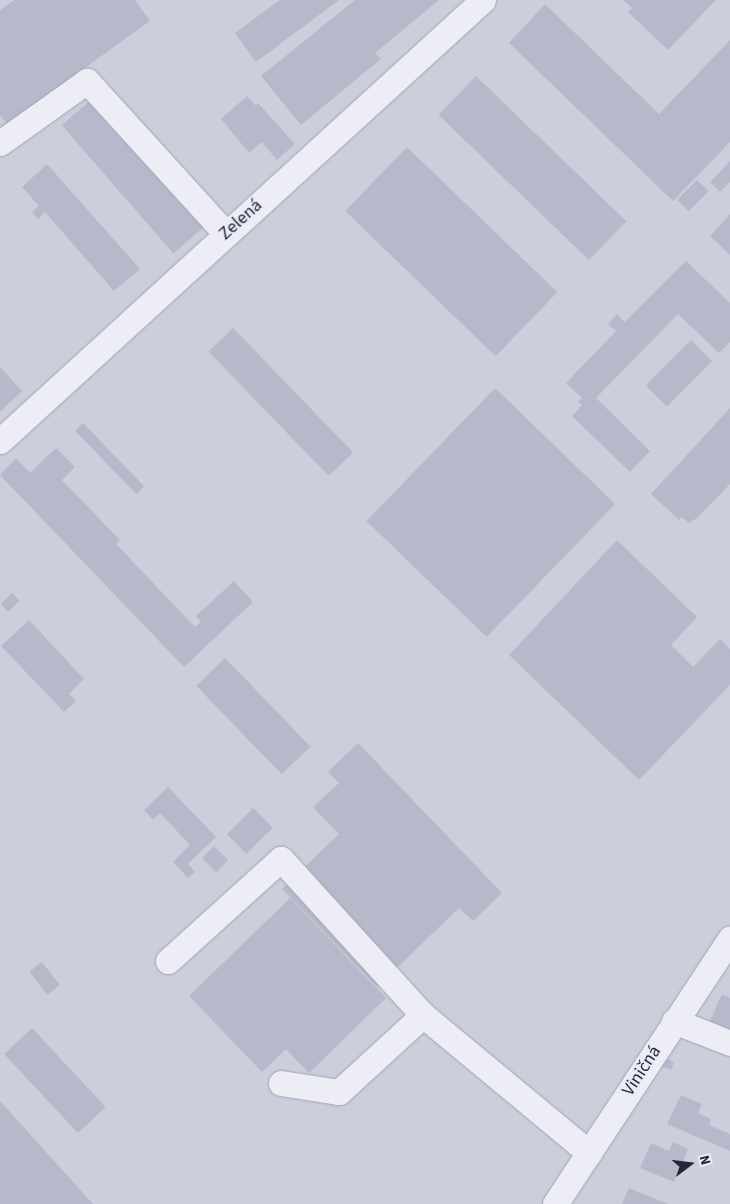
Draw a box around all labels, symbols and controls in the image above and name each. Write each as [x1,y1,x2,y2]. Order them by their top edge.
street label: Zelená [215,195,267,245]
street label: Viničná [618,1042,666,1100]
north arrow [665,1139,715,1189]
text: N [694,1153,715,1167]

